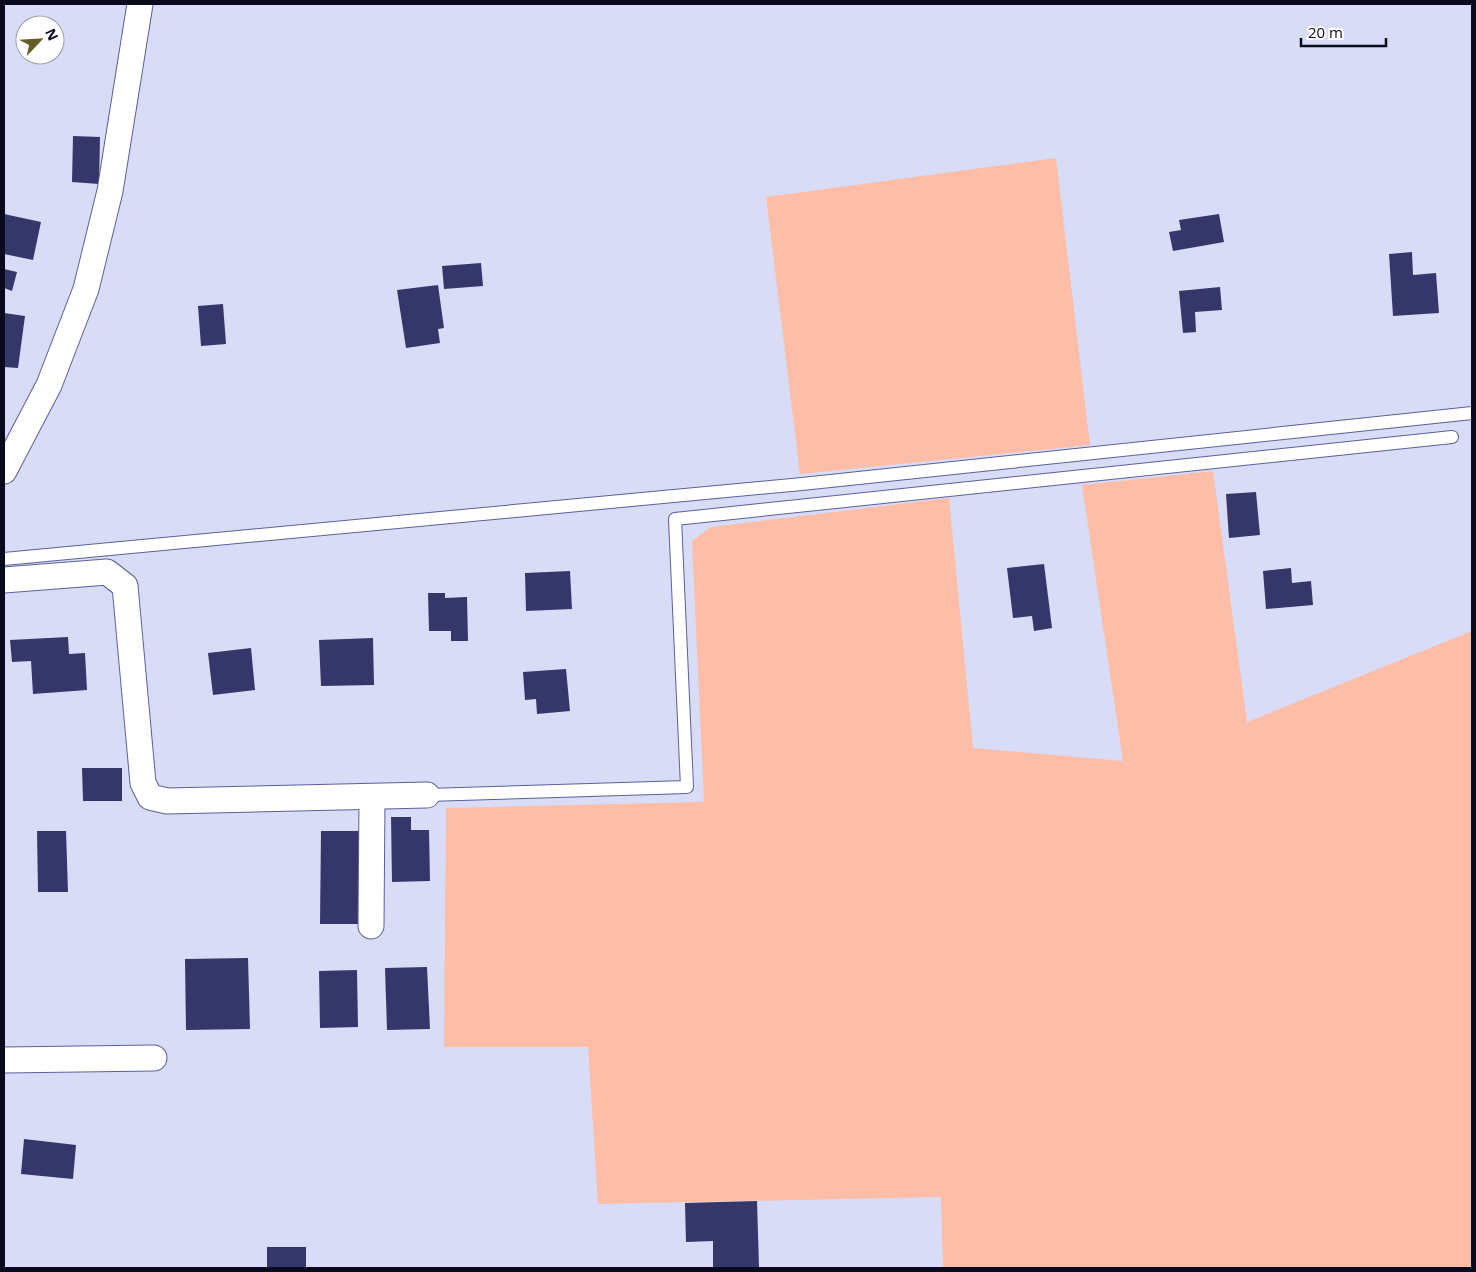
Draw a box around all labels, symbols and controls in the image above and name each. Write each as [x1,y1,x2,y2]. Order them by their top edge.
north arrow [15,15,65,65]
scale bar [1301,15,1386,47]
text: 20 m [1308,22,1343,42]
text: N [41,25,63,43]

